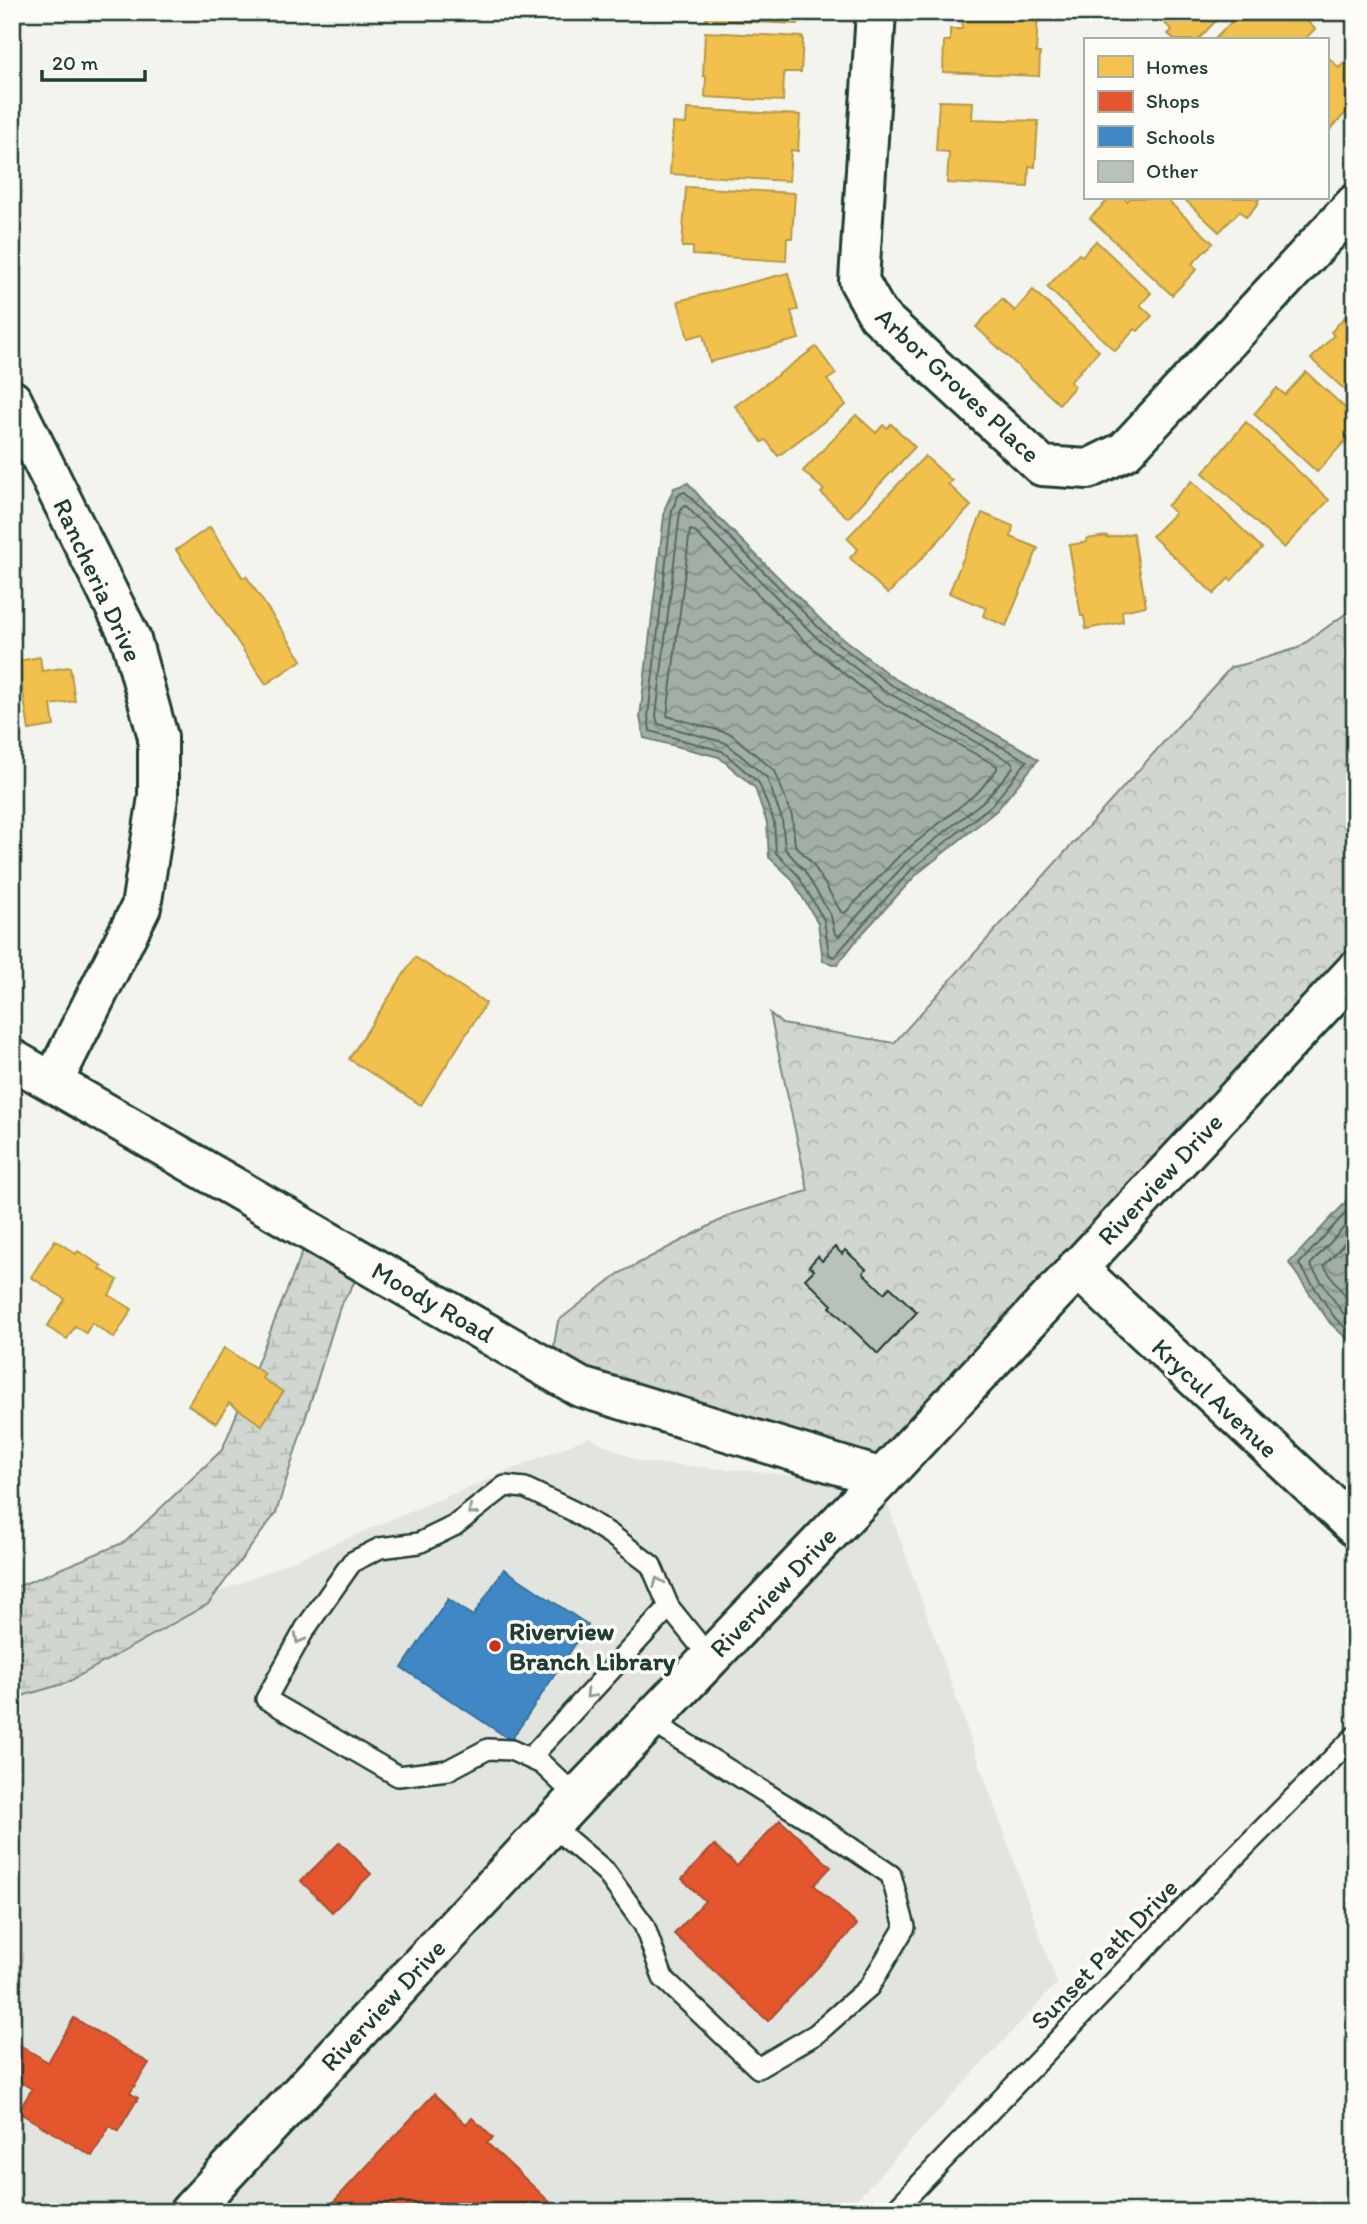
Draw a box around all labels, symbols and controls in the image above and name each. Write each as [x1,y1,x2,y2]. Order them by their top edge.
scale bar [42,38,145,82]
legend [1084,38,1328,200]
text: 20 m [52,50,99,75]
text: Homes [1146,54,1208,79]
text: Shops [1146,88,1200,113]
text: Schools [1146,124,1215,149]
text: Other [1146,158,1199,183]
street label: Arbor Groves Place [869,300,1047,470]
street label: Rancheria Drive [46,493,150,667]
street label: Riverview Drive [1091,1106,1229,1252]
street label: Moody Road [366,1254,500,1350]
street label: Krycul Avenue [1145,1331,1285,1465]
one-way arrow [468,1502,480,1515]
street label: Riverview Drive [703,1520,843,1664]
one-way arrow [652,1577,666,1589]
place label: Riverview Branch Library [509,1615,676,1677]
one-way arrow [294,1632,307,1645]
marker: Riverview Branch Library [487,1638,503,1654]
one-way arrow [585,1686,598,1699]
street label: Sunset Path Drive [1024,1872,1184,2036]
street label: Riverview Drive [314,1932,452,2078]

